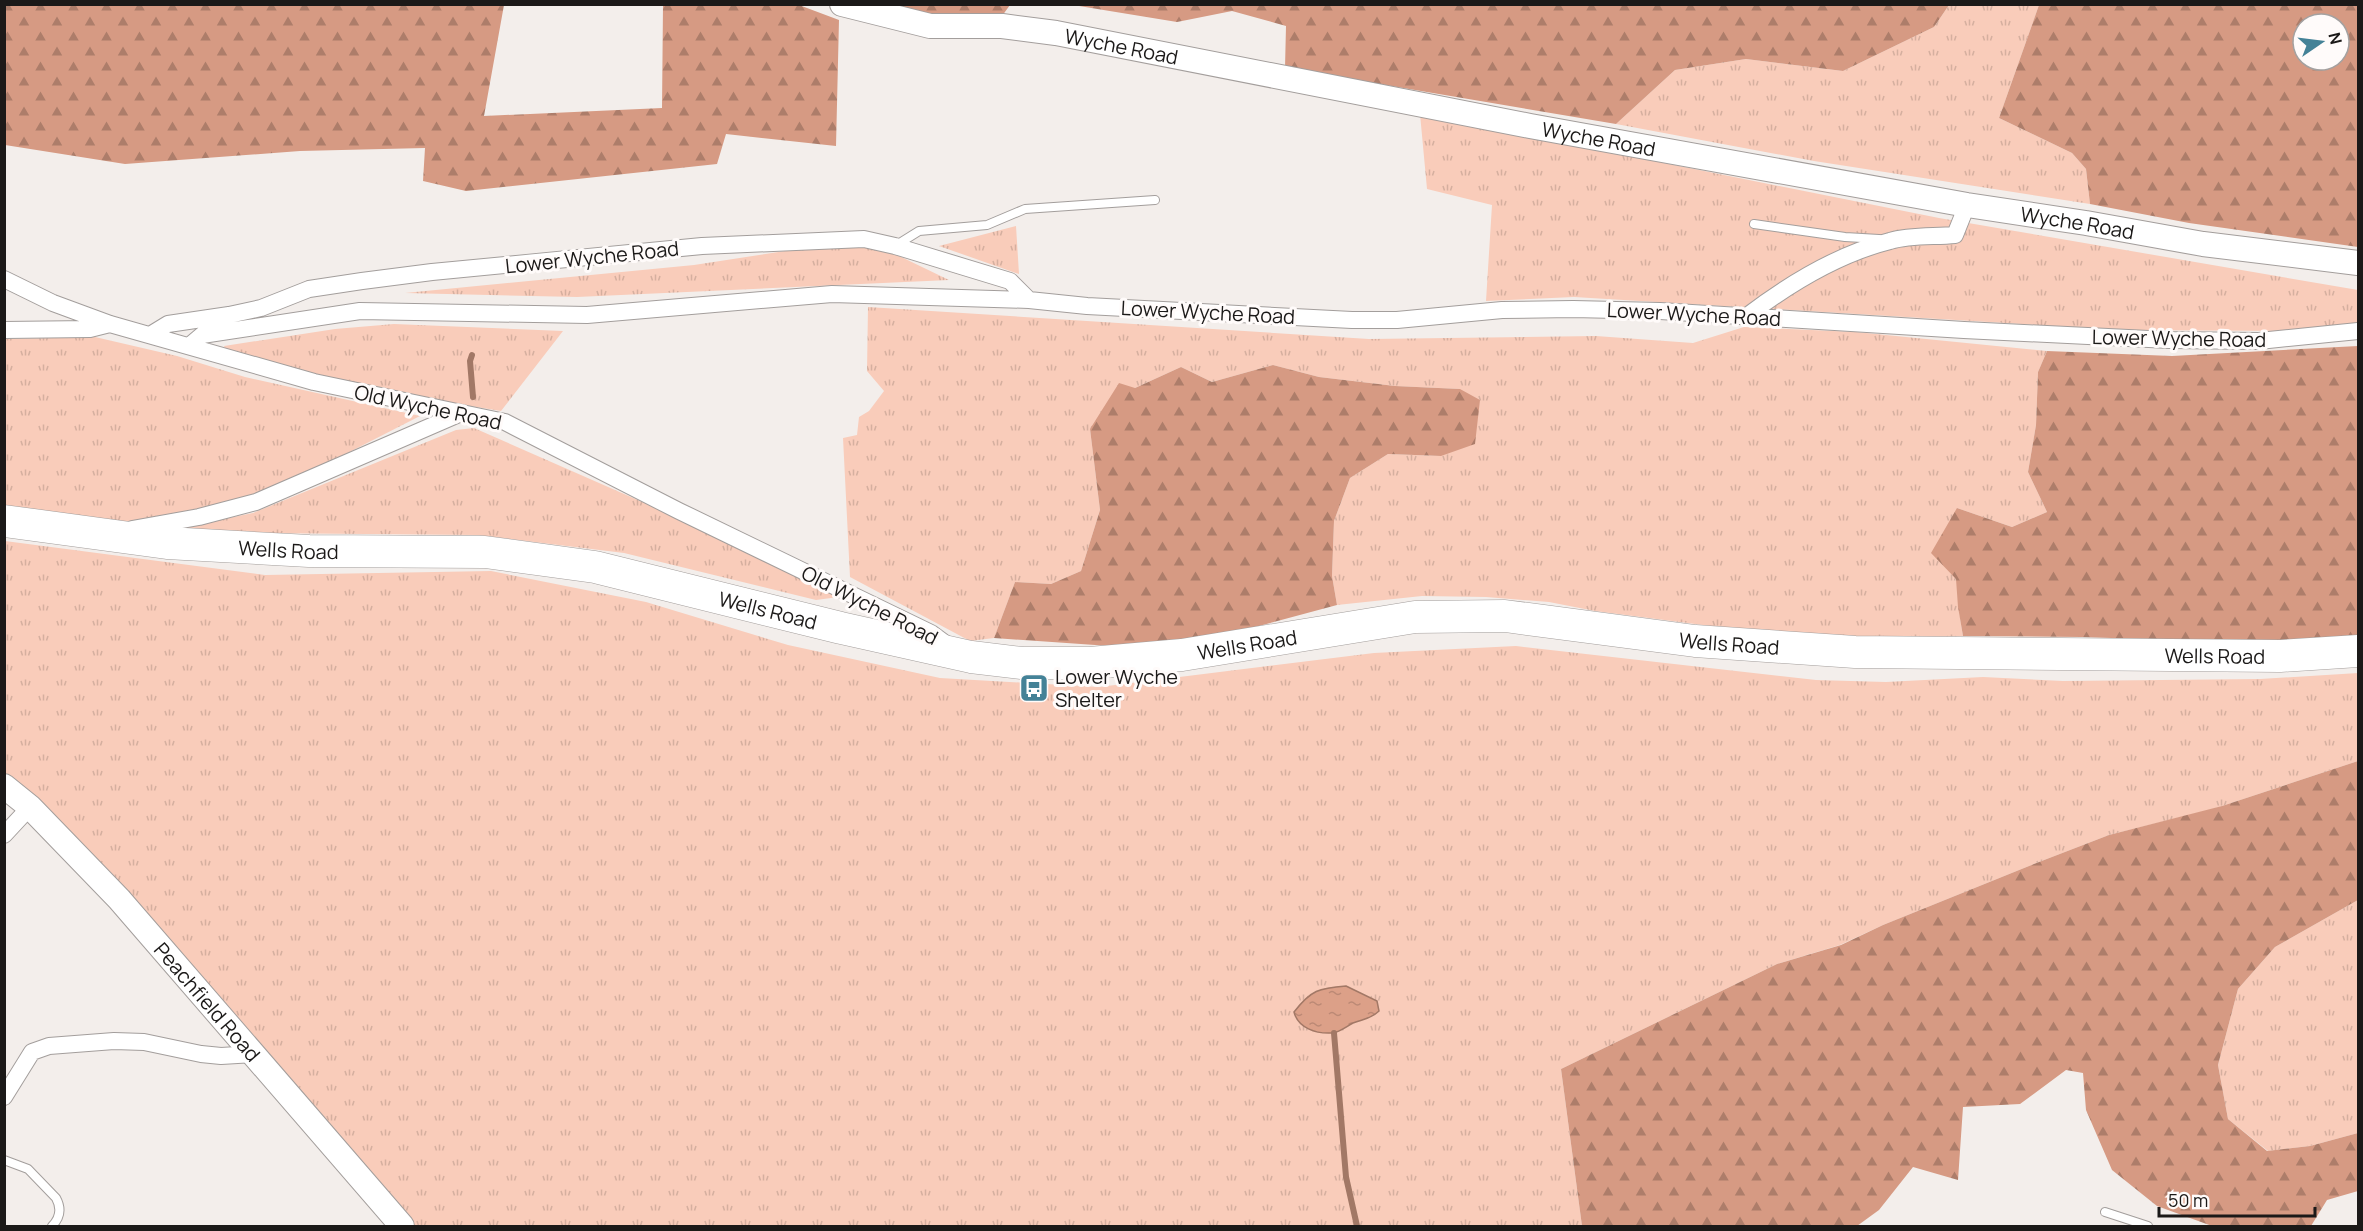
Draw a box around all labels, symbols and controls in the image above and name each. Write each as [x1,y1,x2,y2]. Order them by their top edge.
north arrow [2291,12,2351,72]
street label: Wyche Road [1063,22,1181,70]
text: N [2323,30,2348,47]
street label: Wyche Road [1540,115,1658,162]
street label: Wyche Road [2019,200,2136,245]
street label: Lower Wyche Road [504,234,680,280]
street label: Lower Wyche Road [1120,294,1296,330]
street label: Lower Wyche Road [1606,296,1782,332]
street label: Lower Wyche Road [2092,323,2266,353]
street label: Old Wyche Road [352,378,504,436]
street label: Wells Road [237,534,339,565]
street label: Old Wyche Road [797,559,943,651]
street label: Wells Road [716,585,820,635]
street label: Wells Road [1195,623,1299,666]
street label: Wells Road [1677,626,1780,660]
street label: Wells Road [2164,641,2265,669]
place label: Lower Wyche Shelter [1055,663,1178,713]
bus stop icon: Lower Wyche Shelter [1018,672,1050,704]
street label: Peachfield Road [149,936,267,1067]
scale bar [2159,1180,2315,1218]
text: 50 m [2168,1188,2208,1212]

